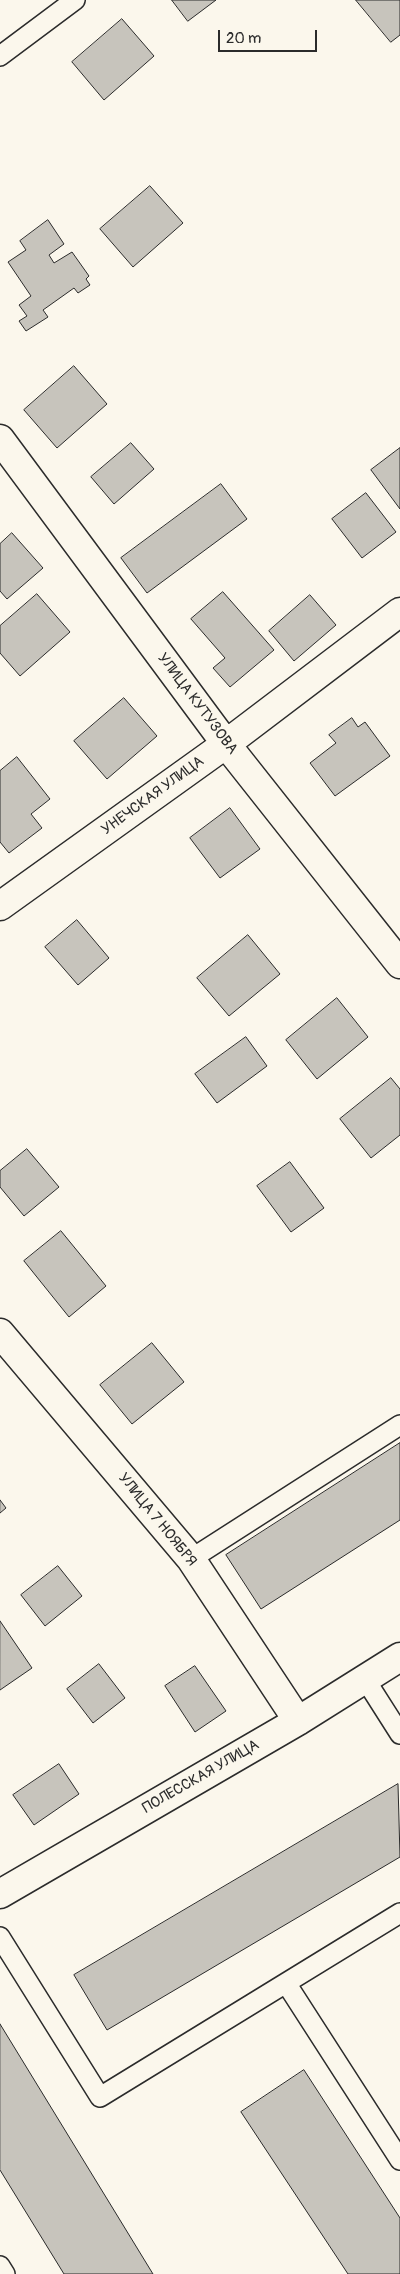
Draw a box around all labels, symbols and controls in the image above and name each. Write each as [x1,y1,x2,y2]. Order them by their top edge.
scale bar [220,20,319,52]
text: 20 m [226,29,261,48]
street label: УЛИЦА КУТУЗОВА [153,650,241,758]
street label: УНЕЧСКАЯ УЛИЦА [98,753,208,839]
street label: УЛИЦА 7 НОЯБРЯ [114,1470,200,1570]
street label: ПОЛЕССКАЯ УЛИЦА [140,1736,262,1818]

